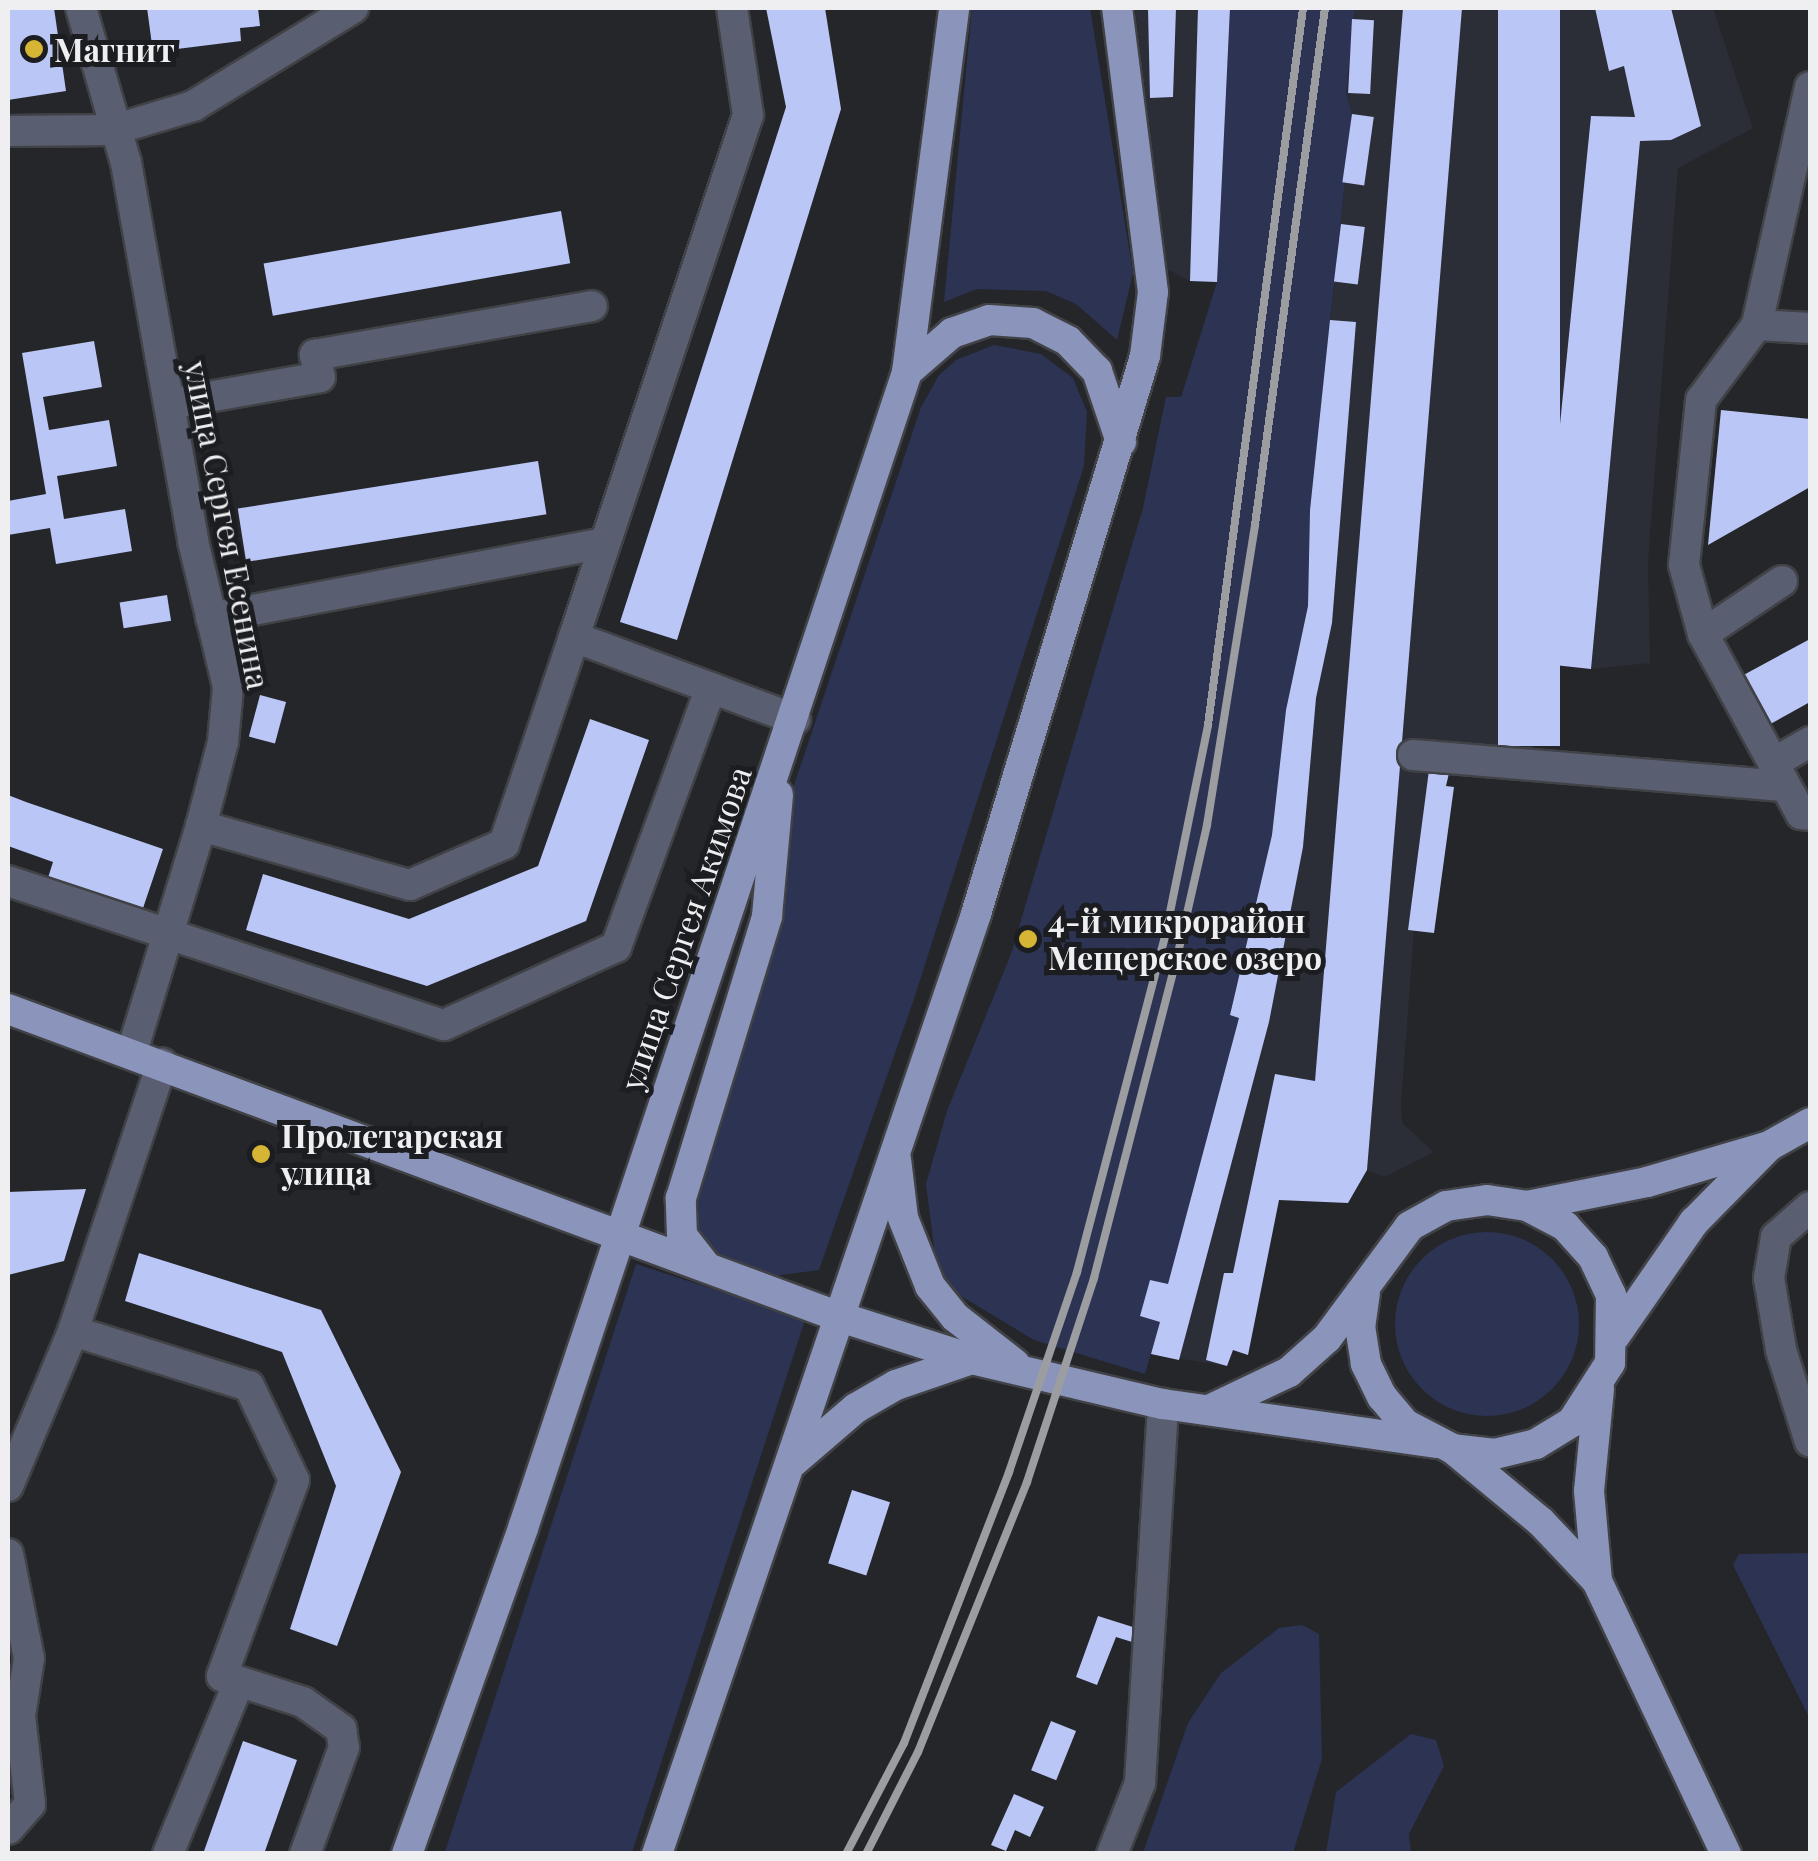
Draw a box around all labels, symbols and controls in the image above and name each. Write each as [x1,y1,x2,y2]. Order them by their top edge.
place label: Магнит [54,30,175,68]
marker: Магнит [23,38,45,60]
street label: улица Сергея Есенина [177,358,279,692]
street label: улица Сергея Акимова [612,761,758,1095]
place label: 4-й микрорайон Мещерское озеро [1048,902,1322,977]
marker: 4-й микрорайон Мещерское озеро [1017,928,1039,950]
place label: Пролетарская улица [281,1117,503,1192]
marker: Пролетарская улица [250,1143,272,1165]

